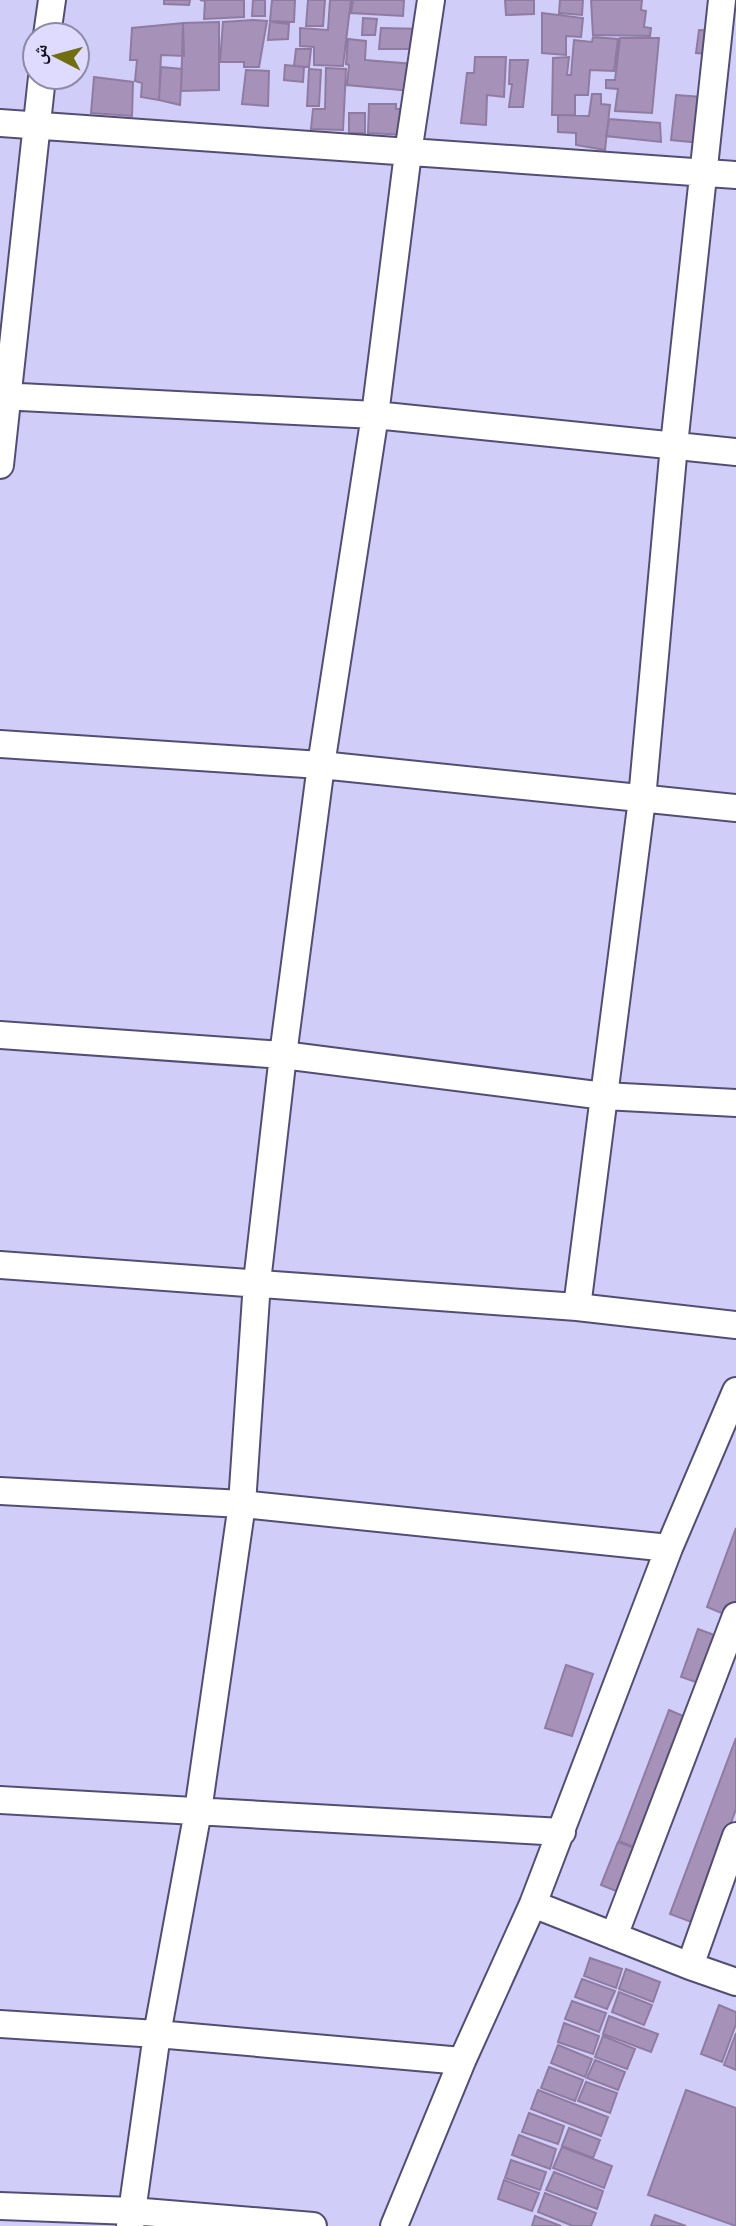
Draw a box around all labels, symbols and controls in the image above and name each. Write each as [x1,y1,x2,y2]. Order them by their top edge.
north arrow [21,21,91,91]
text: ش [27,43,52,66]

